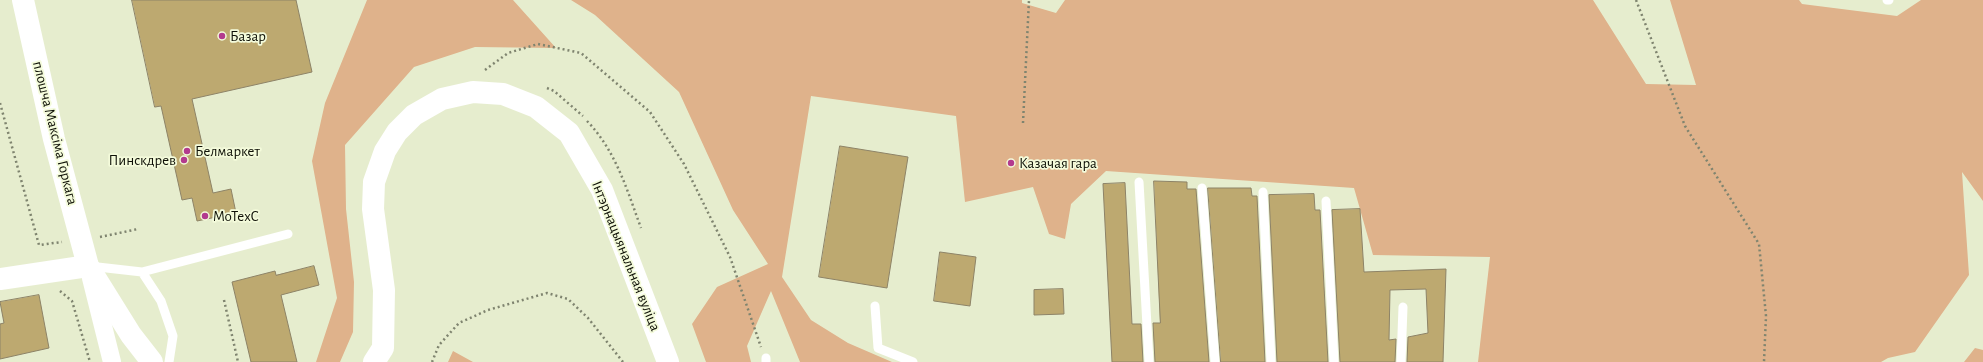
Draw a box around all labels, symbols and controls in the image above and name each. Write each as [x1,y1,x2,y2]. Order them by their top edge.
place label: Базар [230,27,266,45]
marker: Базар [217,31,227,41]
street label: плошча Максіма Горкага [28,59,82,207]
place label: Белмаркет [195,142,260,160]
marker: Белмаркет [182,146,192,156]
place label: Пинскдрев [109,151,176,169]
place label: Казачая гара [1019,154,1097,172]
marker: Пинскдрев [179,155,189,165]
marker: Казачая гара [1006,158,1016,168]
street label: Інтэрнацыянальная вуліца [588,178,664,334]
place label: MoTexC [213,207,259,225]
marker: MoTexC [200,211,210,221]

